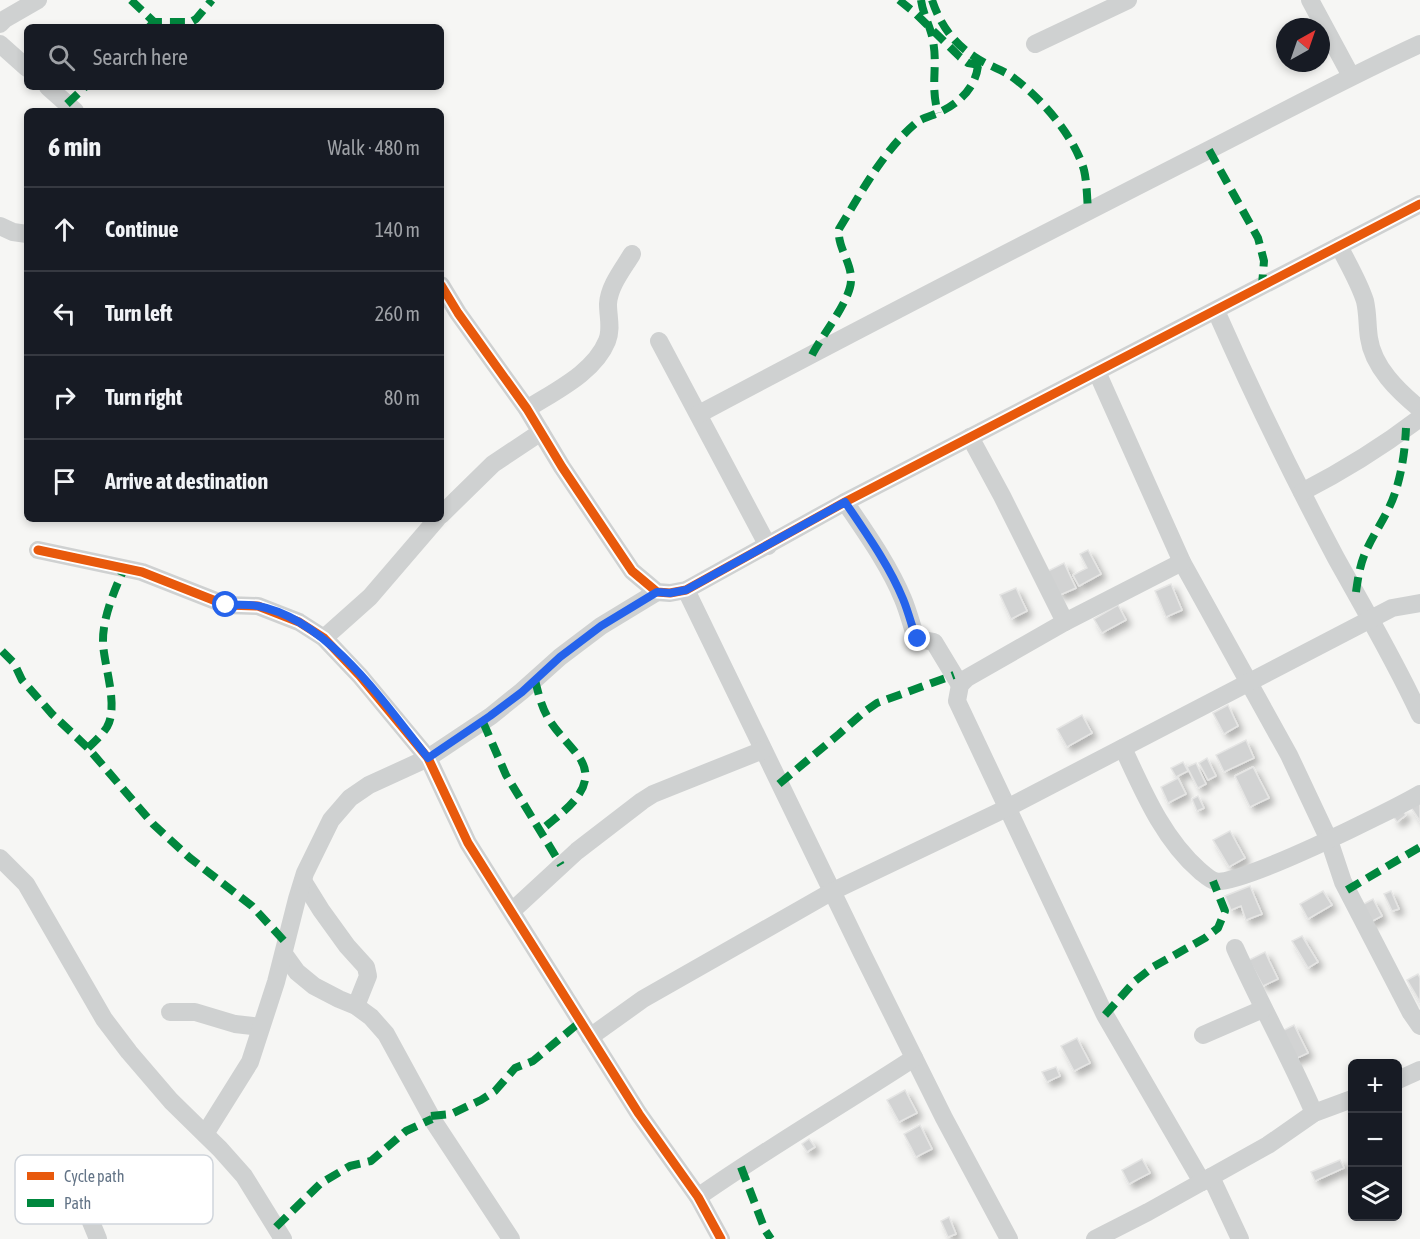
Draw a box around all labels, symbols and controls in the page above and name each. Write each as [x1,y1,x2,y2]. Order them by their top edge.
north arrow [1276,18,1330,72]
search box [24,24,444,90]
icon: search [45,41,78,74]
text: Search here [93,44,188,70]
text: 6 min [48,132,101,162]
text: Walk · 480 m [328,136,420,159]
icon: ahead [48,213,81,246]
text: Continue [105,216,179,242]
text: 140 m [375,218,420,241]
icon: left [48,297,81,330]
text: Turn left [105,300,172,326]
text: 260 m [375,302,420,325]
icon: right [48,381,81,414]
text: Turn right [105,384,182,410]
text: 80 m [384,386,420,409]
icon: arrive [48,465,81,498]
text: Arrive at destination [105,468,268,494]
route start [212,591,238,617]
route end [904,625,930,651]
map controls [1348,1059,1402,1221]
button: + [1348,1059,1402,1113]
button: − [1348,1113,1402,1167]
legend [15,1155,213,1224]
text: Cycle path [64,1167,124,1186]
button: layers [1348,1167,1402,1221]
text: Path [64,1194,91,1212]

